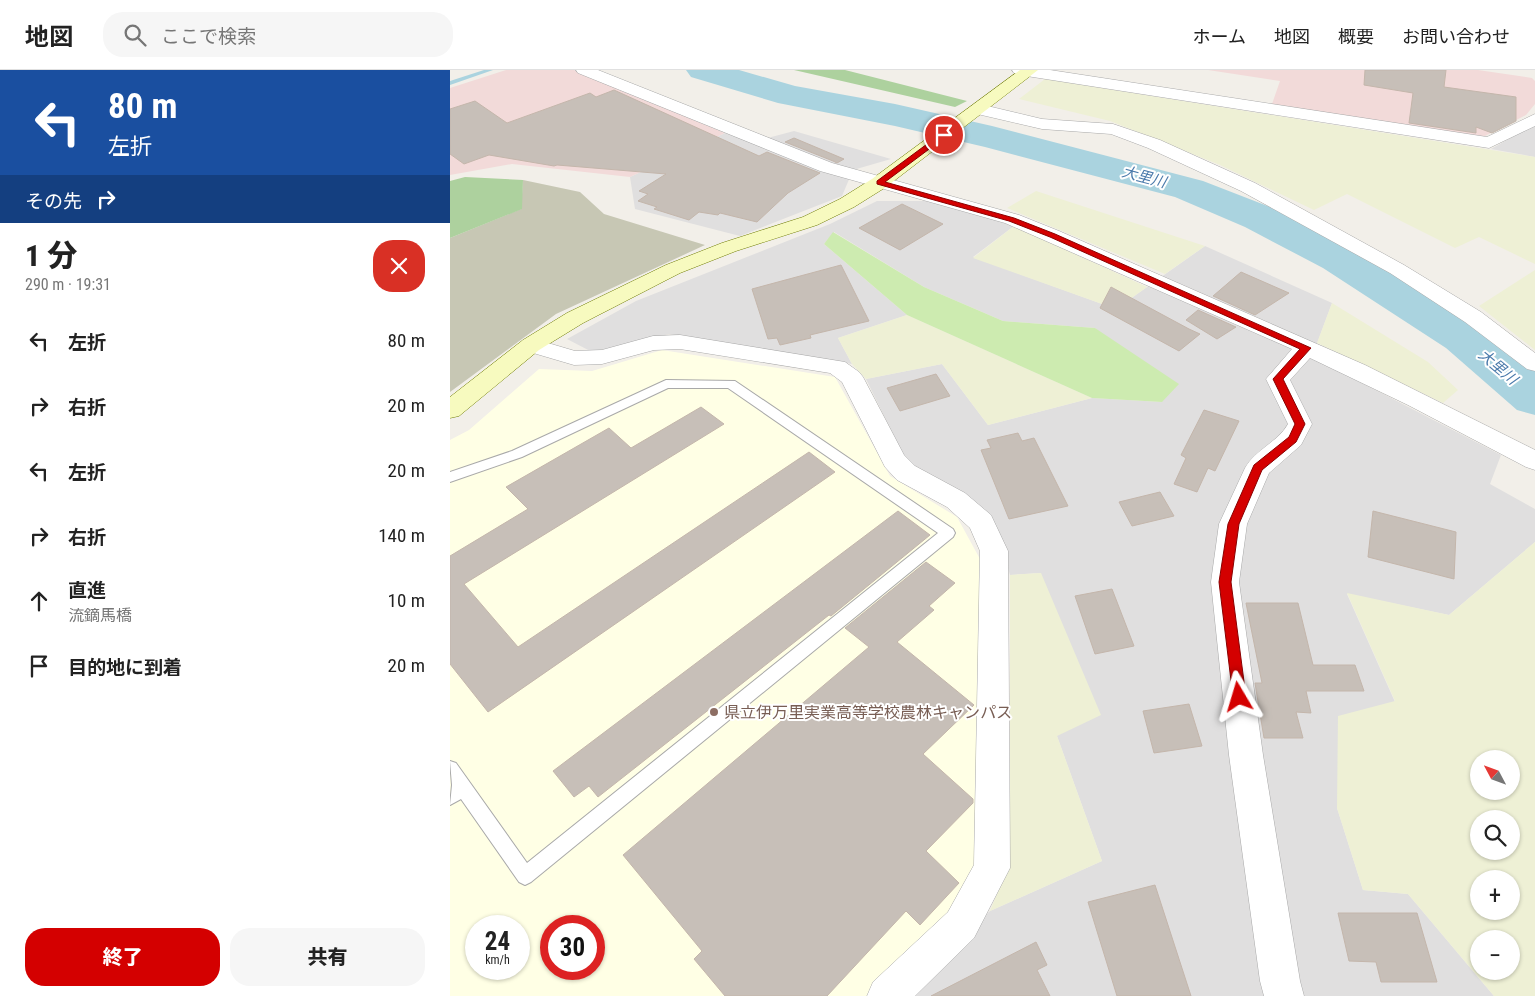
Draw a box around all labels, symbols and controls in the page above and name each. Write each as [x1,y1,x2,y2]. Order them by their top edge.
search box [103,12,453,57]
icon: search [121,21,149,49]
text: 地図 [25,23,73,51]
text: ここで検索 [161,25,256,48]
text: ホーム [1193,26,1246,47]
text: 地図 [1274,26,1310,47]
text: 概要 [1338,26,1374,47]
text: お問い合わせ [1402,26,1510,47]
text: 80 m [108,86,177,127]
icon: left [25,90,90,155]
pin [923,114,965,156]
icon: arrive [930,121,958,149]
text: 左折 [108,134,152,159]
water label: 大里川 [1120,162,1170,192]
icon: right [92,185,120,213]
text: その先 [25,190,82,213]
text: 1 分 [25,238,77,273]
button: close [373,240,425,292]
text: 290 m · 19:31 [25,275,111,294]
icon: left [25,327,53,355]
text: 80 m [388,329,425,352]
text: 左折 [68,331,106,354]
water label: 大里川 [1475,346,1523,390]
icon: right [25,392,53,420]
text: 20 m [388,394,425,417]
text: 右折 [68,396,106,419]
icon: left [25,457,53,485]
text: 20 m [388,459,425,482]
text: 左折 [68,461,106,484]
icon: right [25,522,53,550]
text: 140 m [378,524,425,547]
text: 右折 [68,526,106,549]
text: 直進 [68,579,106,602]
icon: ahead [25,587,53,615]
text: 10 m [388,589,425,612]
text: 流鏑馬橋 [68,606,132,625]
icon: arrive [25,652,53,680]
text: 20 m [388,654,425,677]
text: 目的地に到着 [68,656,182,679]
position arrow [1212,670,1264,722]
place label: 県立伊万里実業高等学校農林キャンパス [724,703,1012,722]
marker: 県立伊万里実業高等学校農林キャンパス [708,706,720,718]
north arrow [1470,750,1520,800]
map controls [1470,750,1520,980]
button: search [1470,810,1520,860]
button: + [1470,870,1520,920]
speed limit sign: 30 [540,915,605,980]
text: 24 [485,927,510,956]
button: 終了 [25,928,220,986]
button: 共有 [230,928,425,986]
button: − [1470,930,1520,980]
text: km/h [485,953,510,967]

